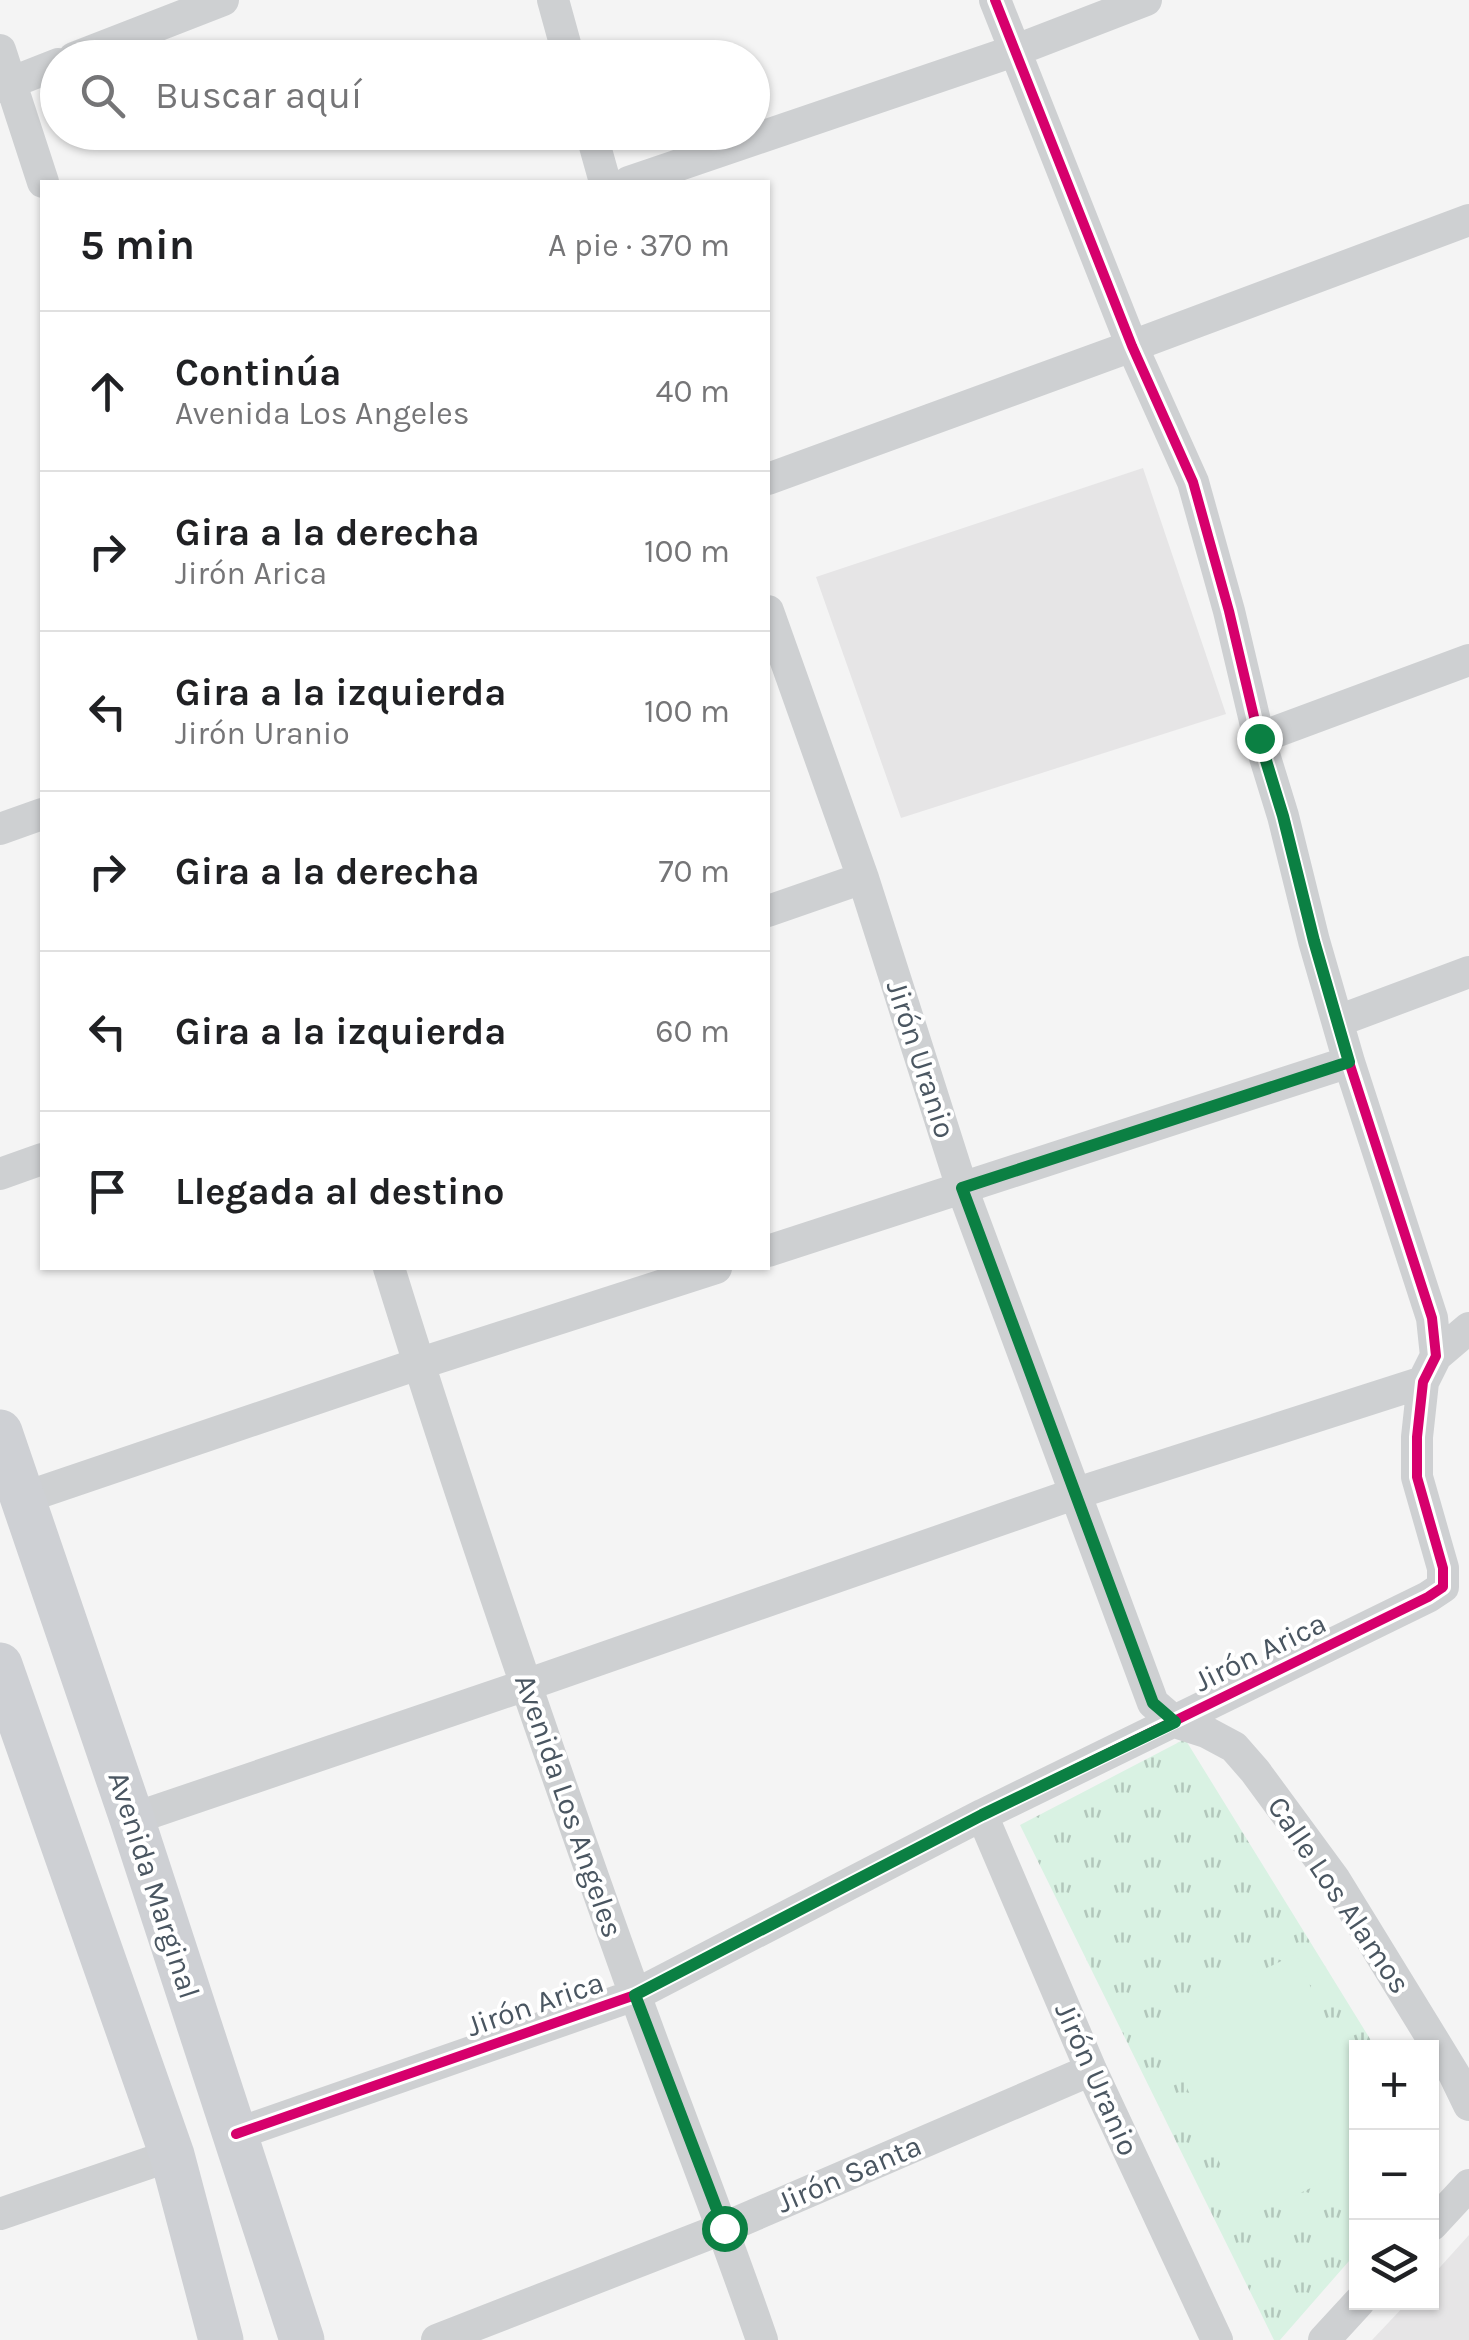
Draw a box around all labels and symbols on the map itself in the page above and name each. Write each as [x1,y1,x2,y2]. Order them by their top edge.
route end [1237,716,1283,762]
street label: Jirón Uranio [879,975,963,1143]
street label: Jirón Arica [1188,1605,1332,1699]
street label: Avenida Los Angeles [507,1670,631,1942]
street label: Avenida Marginal [100,1767,208,2003]
street label: Calle Los Alamos [1260,1790,1418,2000]
street label: Jirón Arica [462,1964,608,2044]
street label: Jirón Uranio [1047,1997,1147,2161]
street label: Jirón Santa [771,2127,927,2221]
route start [702,2206,748,2252]

